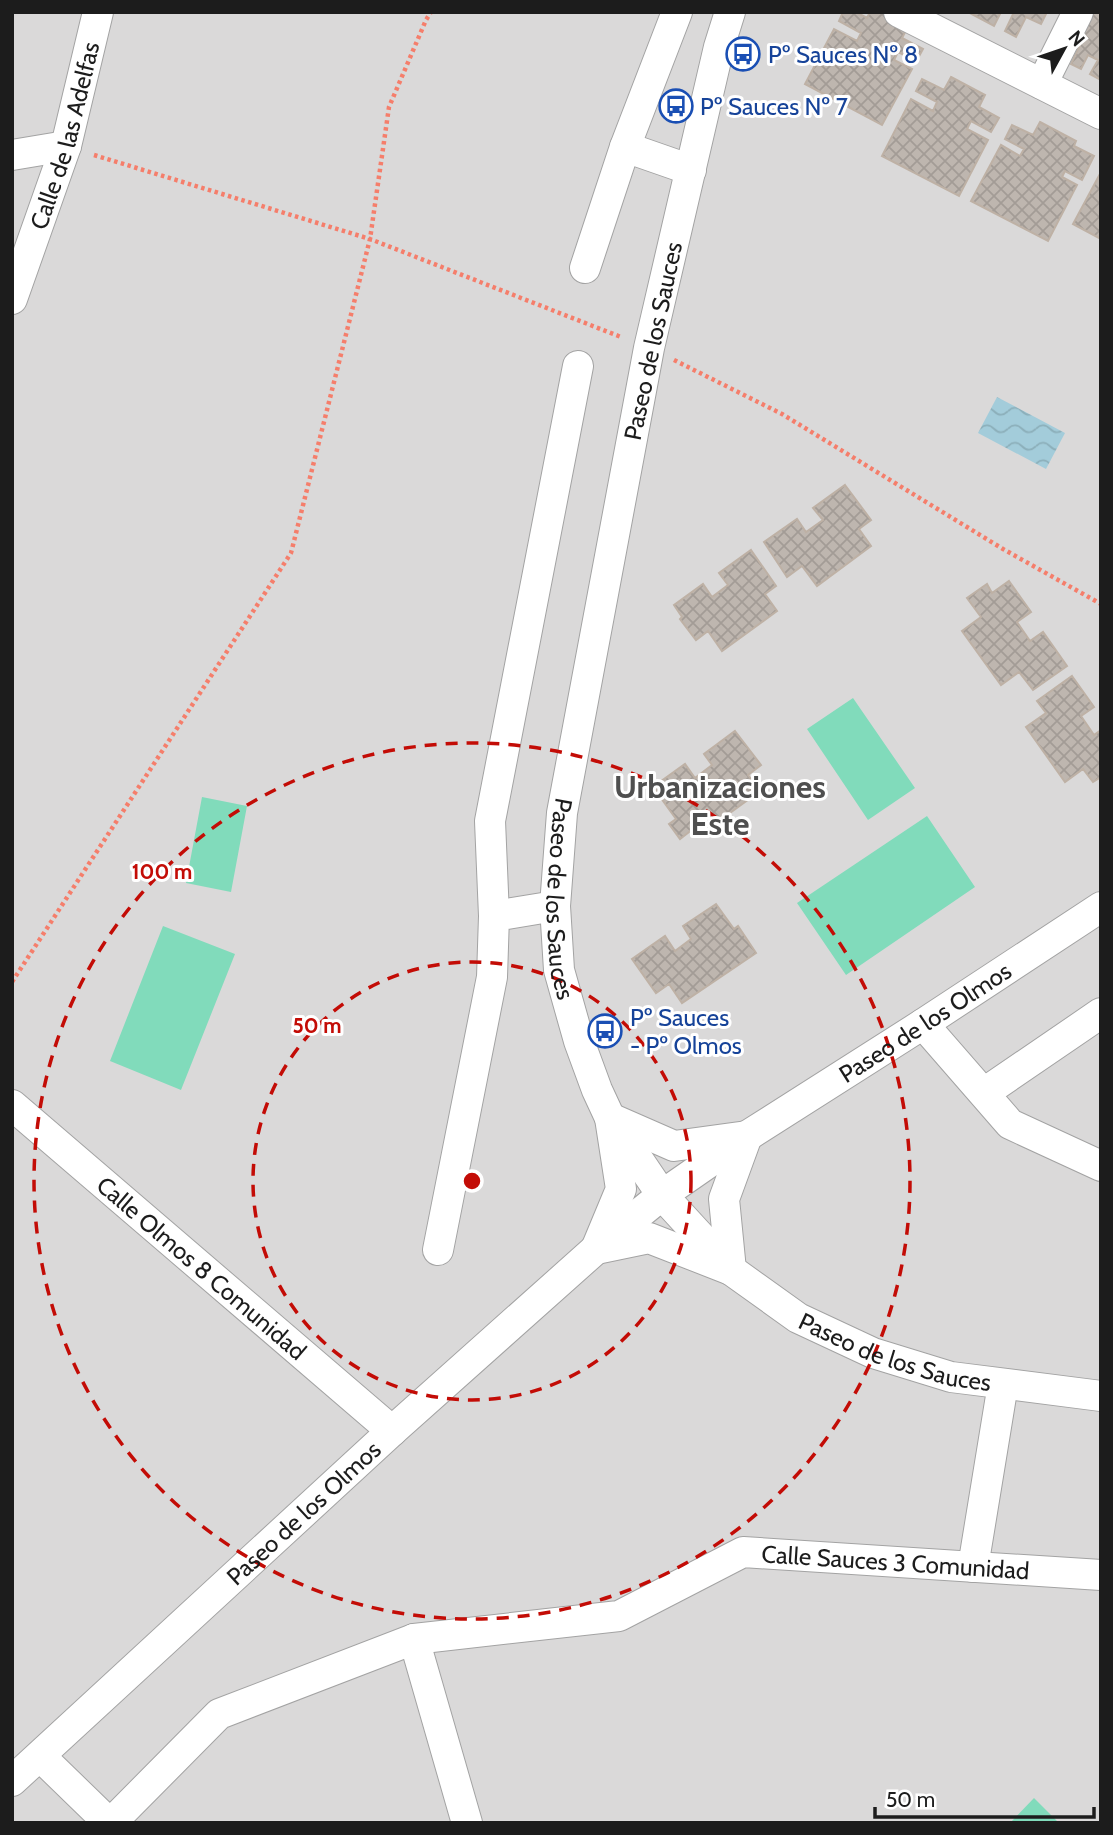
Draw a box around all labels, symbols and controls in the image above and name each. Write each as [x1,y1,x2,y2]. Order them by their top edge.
north arrow [1029,14,1099,84]
text: N [1064,26,1090,51]
bus stop icon: Pº Sauces Nº 8 [724,35,762,73]
street label: Calle de las Adelfas [23,39,105,233]
place label: Pº Sauces Nº 8 [768,40,918,69]
bus stop icon: Pº Sauces Nº 7 [657,87,695,125]
place label: Pº Sauces Nº 7 [700,92,848,121]
street label: Paseo de los Sauces [618,239,688,443]
district label: Urbanizaciones Este [614,767,826,843]
street label: Paseo de los Sauces [540,796,581,1003]
text: 100 m [132,859,192,884]
street label: Paseo de los Olmos [833,956,1016,1088]
place label: Pº Sauces - Pº Olmos [630,1003,742,1060]
bus stop icon: Pº Sauces - Pº Olmos [586,1012,624,1050]
text: 50 m [292,1013,342,1038]
centre of rings [460,1169,484,1193]
street label: Calle Olmos 8 Comunidad [91,1170,312,1366]
street label: Paseo de los Sauces [794,1306,993,1396]
street label: Paseo de los Olmos [220,1435,386,1591]
street label: Calle Sauces 3 Comunidad [761,1539,1030,1585]
scale bar [875,1776,1094,1820]
text: 50 m [886,1787,935,1812]

